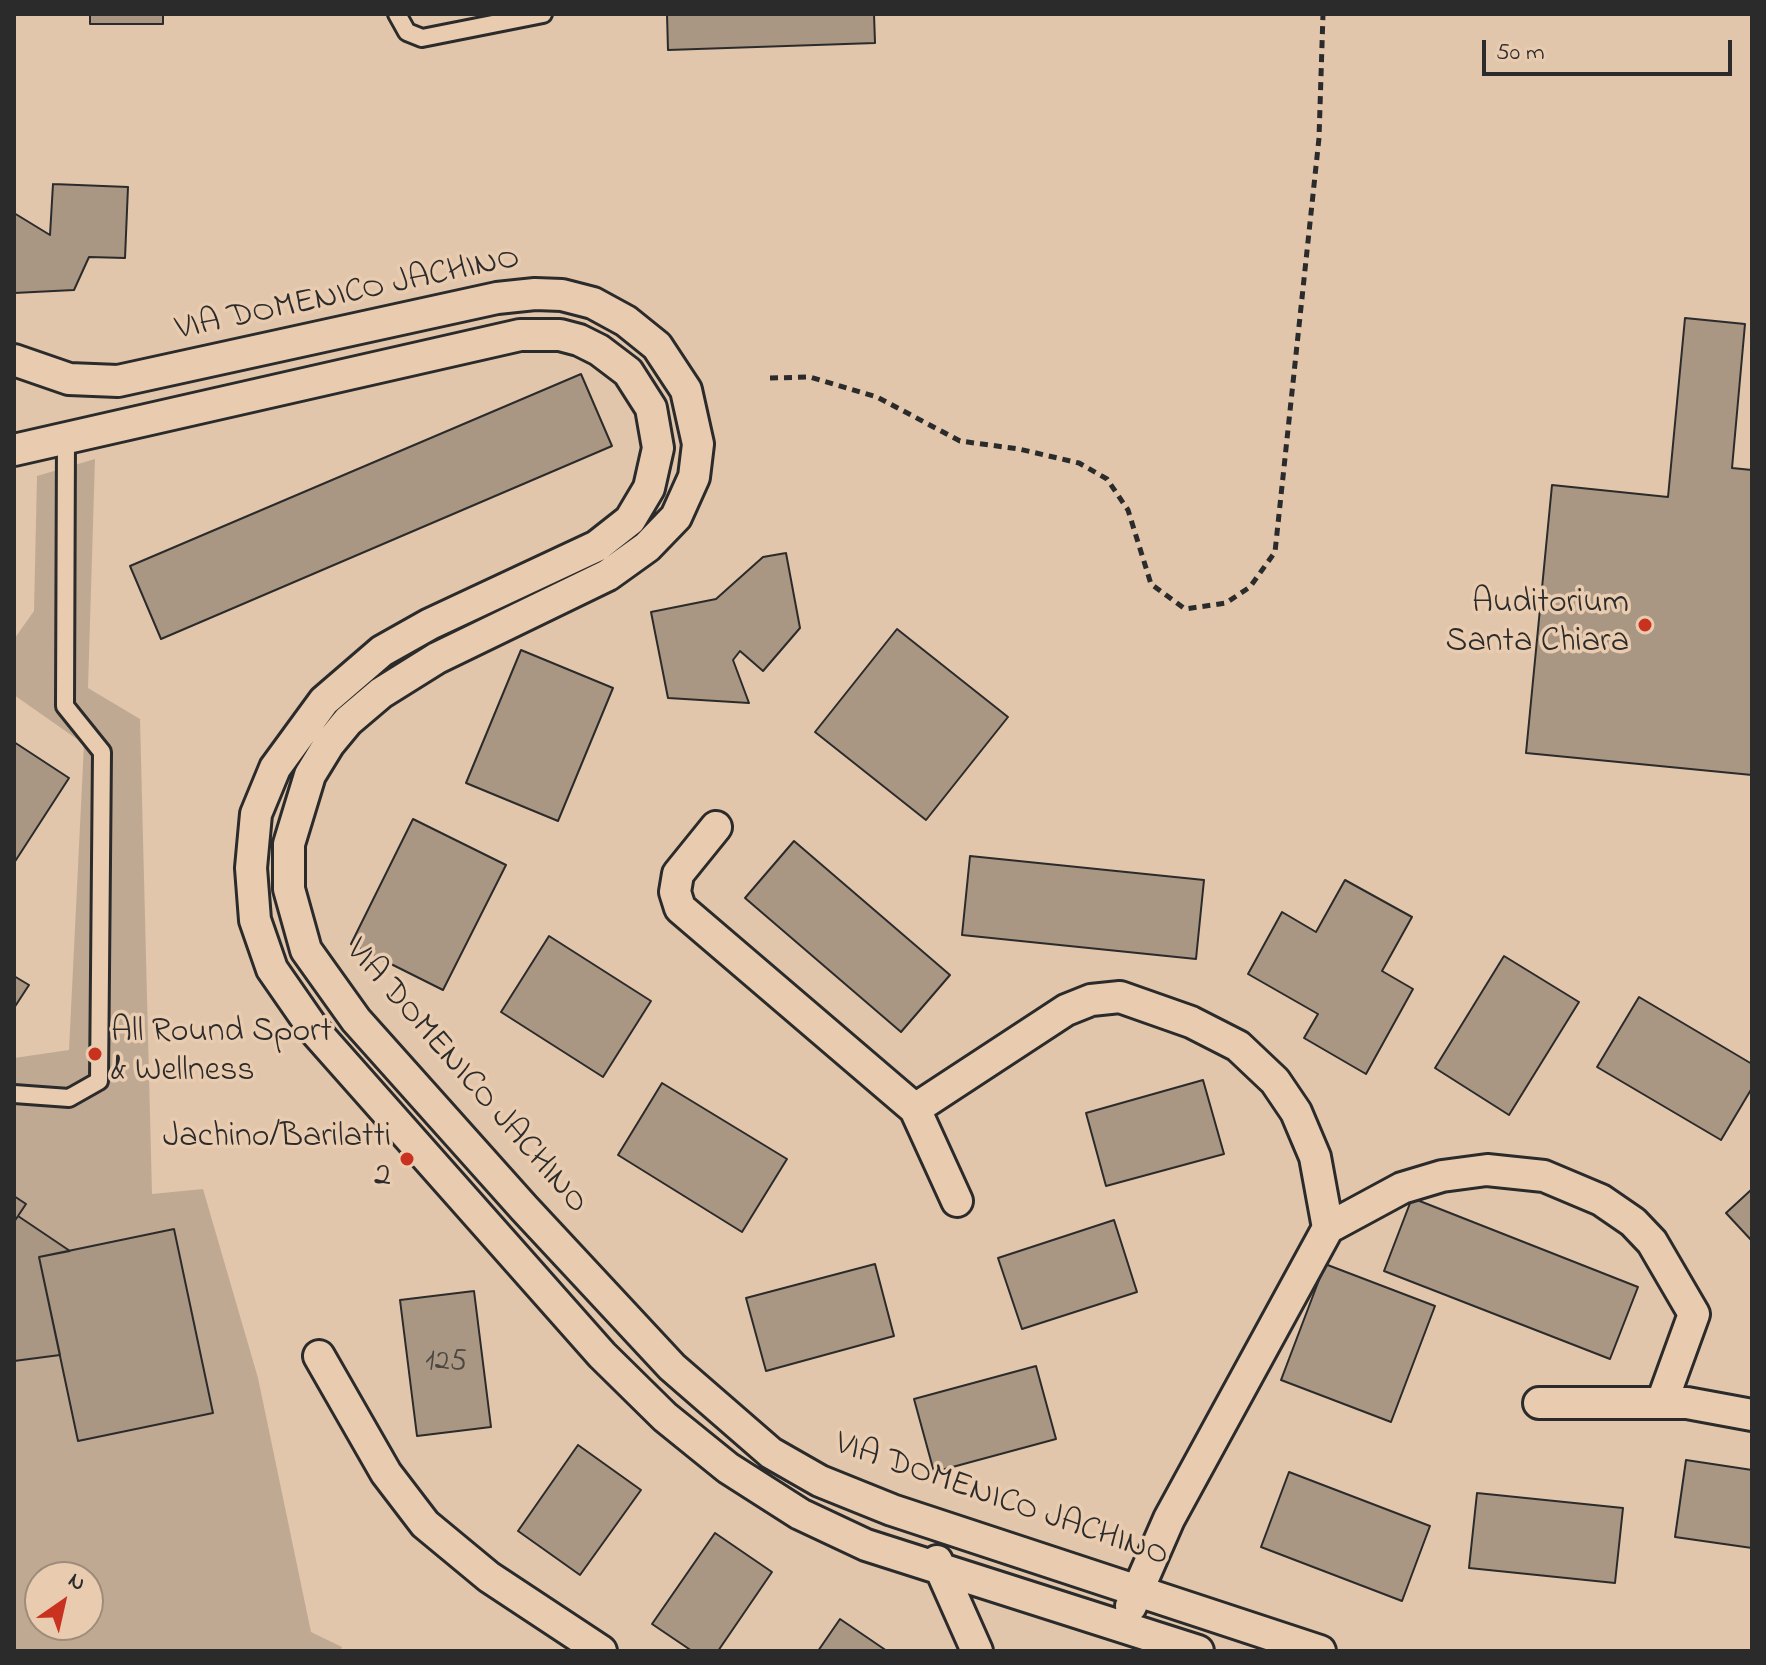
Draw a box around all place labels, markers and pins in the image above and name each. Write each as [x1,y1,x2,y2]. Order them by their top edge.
place label: Auditorium Santa Chiara [1446,585,1629,664]
marker: Auditorium Santa Chiara [1636,616,1654,634]
place label: All Round Sport & Wellness [111,1014,332,1094]
marker: All Round Sport & Wellness [86,1045,104,1063]
place label: Jachino/Barilatti 2 [163,1119,391,1198]
marker: Jachino/Barilatti 2 [398,1150,416,1168]

